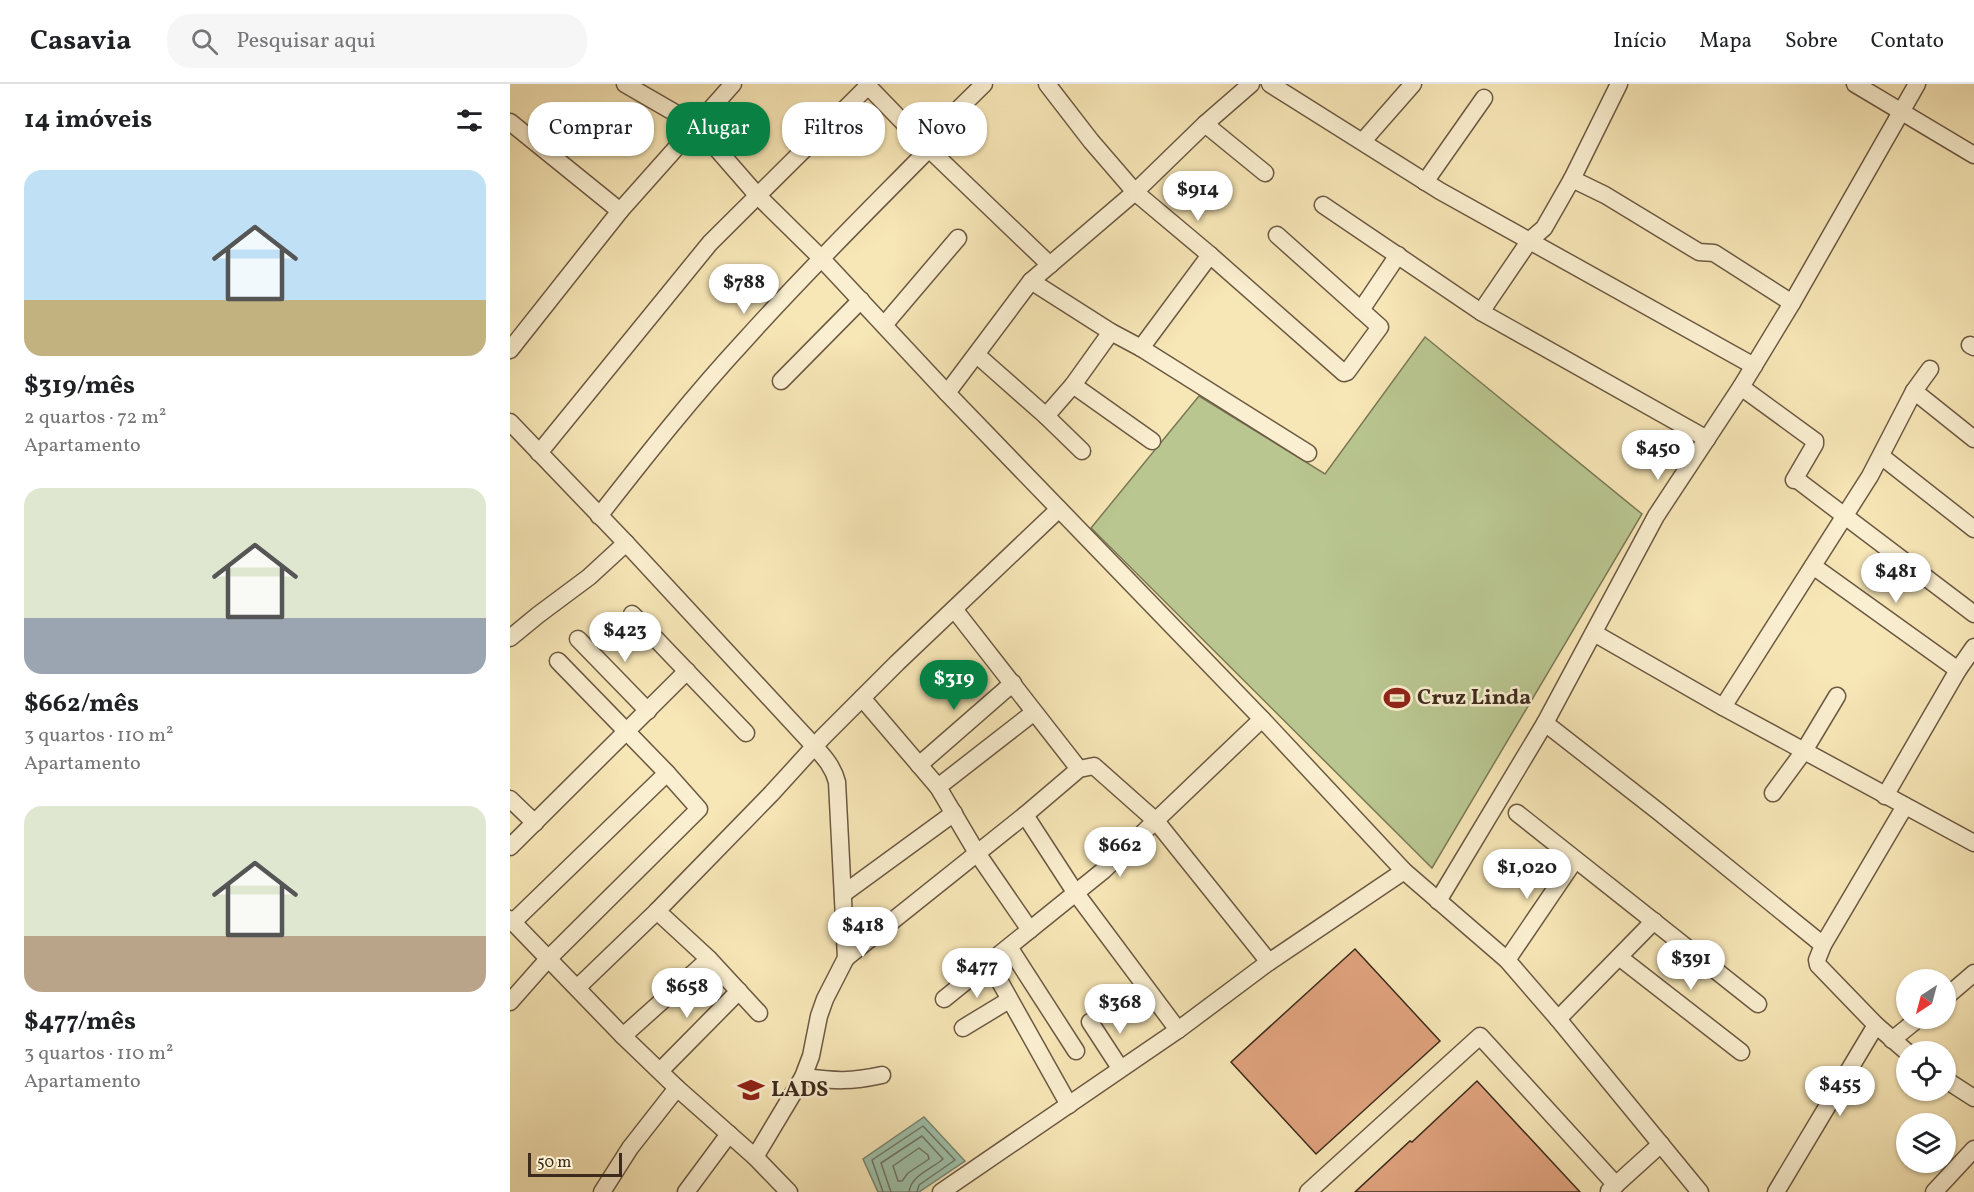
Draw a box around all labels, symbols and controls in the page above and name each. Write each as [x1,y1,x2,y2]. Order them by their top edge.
search box [167,14,587,68]
text: Casavia [30,22,131,61]
icon: search [188,25,221,58]
text: Pesquisar aqui [236,26,376,57]
text: Início [1613,27,1666,56]
text: Mapa [1699,27,1752,56]
text: Sobre [1785,27,1838,56]
text: Contato [1871,27,1944,56]
text: 14 imóveis [24,102,152,138]
chip: Comprar [528,102,654,156]
chip: Alugar [666,102,770,156]
chip: Filtros [782,102,885,156]
chip: Novo [897,102,987,156]
icon: filters [453,104,486,137]
pin: $914 [1162,171,1234,222]
text: $914 [1177,176,1219,204]
icon: home [201,209,309,317]
pin: $788 [708,264,780,315]
text: $788 [723,269,765,297]
text: $319/mês [24,368,135,404]
text: 2 quartos · 72 m² [24,404,166,432]
pin: $450 [1622,430,1694,481]
text: Apartamento [24,432,141,460]
text: $450 [1636,435,1680,463]
icon: home [201,527,309,635]
pin: $481 [1860,553,1932,604]
text: $481 [1875,558,1917,586]
pin: $423 [589,612,661,663]
text: $423 [603,617,647,645]
pin: $319 [918,660,990,711]
text: $319 [934,665,974,693]
sports icon: Cruz Linda [1382,683,1412,713]
place label: Cruz Linda [1417,683,1531,714]
text: $662/mês [24,686,139,722]
text: 3 quartos · 110 m² [24,722,173,750]
text: Apartamento [24,750,141,778]
pin: $662 [1084,827,1156,878]
text: $662 [1098,832,1142,860]
icon: home [201,845,309,953]
pin: $1,020 [1478,849,1576,900]
text: $1,020 [1497,854,1557,882]
pin: $418 [827,907,899,958]
text: $418 [842,912,884,940]
pin: $391 [1655,940,1727,991]
text: $391 [1671,945,1711,973]
pin: $477 [941,948,1013,999]
text: $477 [956,953,998,981]
pin: $658 [651,968,723,1019]
north arrow [1896,969,1956,1029]
map controls [1896,969,1956,1173]
text: $658 [666,973,708,1001]
pin: $368 [1084,984,1156,1035]
text: $368 [1098,989,1142,1017]
text: $477/mês [24,1004,136,1040]
text: 3 quartos · 110 m² [24,1040,173,1068]
button: locate [1896,1041,1956,1101]
pin: $455 [1804,1066,1876,1117]
text: Apartamento [24,1068,141,1096]
text: $455 [1819,1071,1861,1099]
school or university icon: LADS [736,1075,766,1105]
place label: LADS [771,1075,828,1106]
button: layers [1896,1113,1956,1173]
scale bar [528,1150,622,1178]
text: 50 m [537,1152,571,1174]

